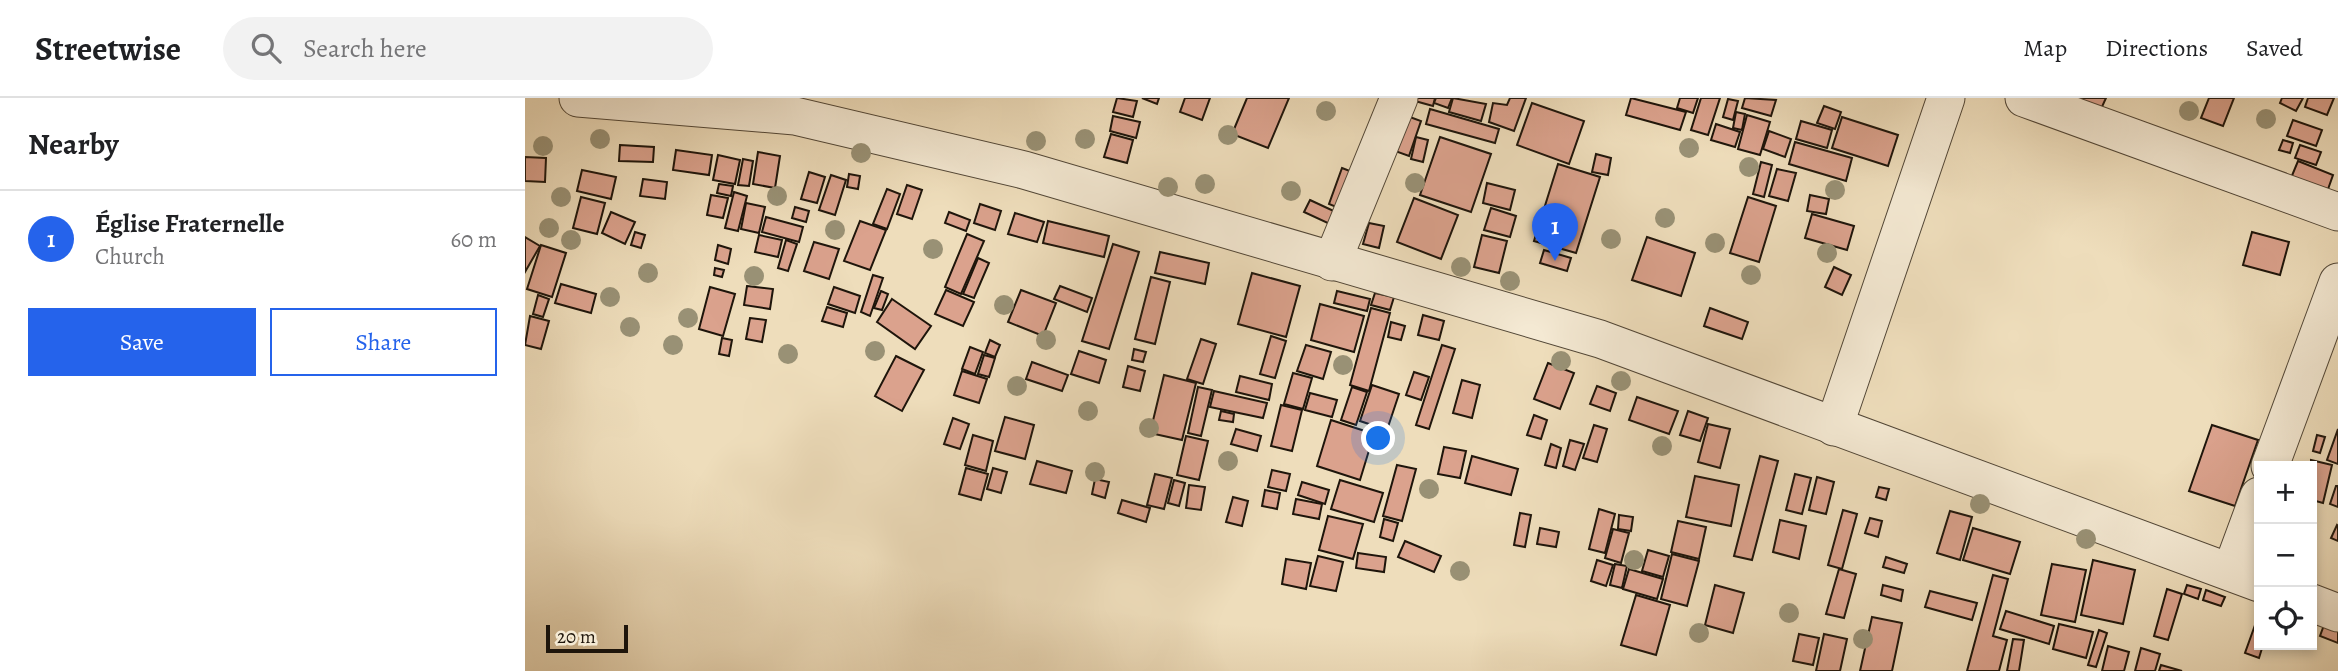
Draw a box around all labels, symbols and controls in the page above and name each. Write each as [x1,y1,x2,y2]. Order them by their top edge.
search box [223,17,713,80]
text: Streetwise [35,26,181,71]
icon: search [247,29,285,67]
text: Search here [303,31,427,66]
text: Map [2023,32,2067,64]
text: Directions [2105,32,2208,64]
text: Saved [2246,32,2303,64]
text: Nearby [28,124,119,164]
pin: 1 [1532,203,1578,261]
text: Église Fraternelle [95,206,284,241]
text: 1 [47,224,55,255]
text: 60 m [450,224,497,255]
text: Church [95,241,165,272]
button: Save [28,308,256,376]
button: Share [270,308,497,376]
your location [1361,421,1395,455]
map controls [2254,461,2317,650]
button: + [2254,461,2317,524]
button: − [2254,524,2317,587]
button: locate [2254,587,2317,650]
scale bar [546,622,628,654]
text: 20 m [557,624,596,650]

